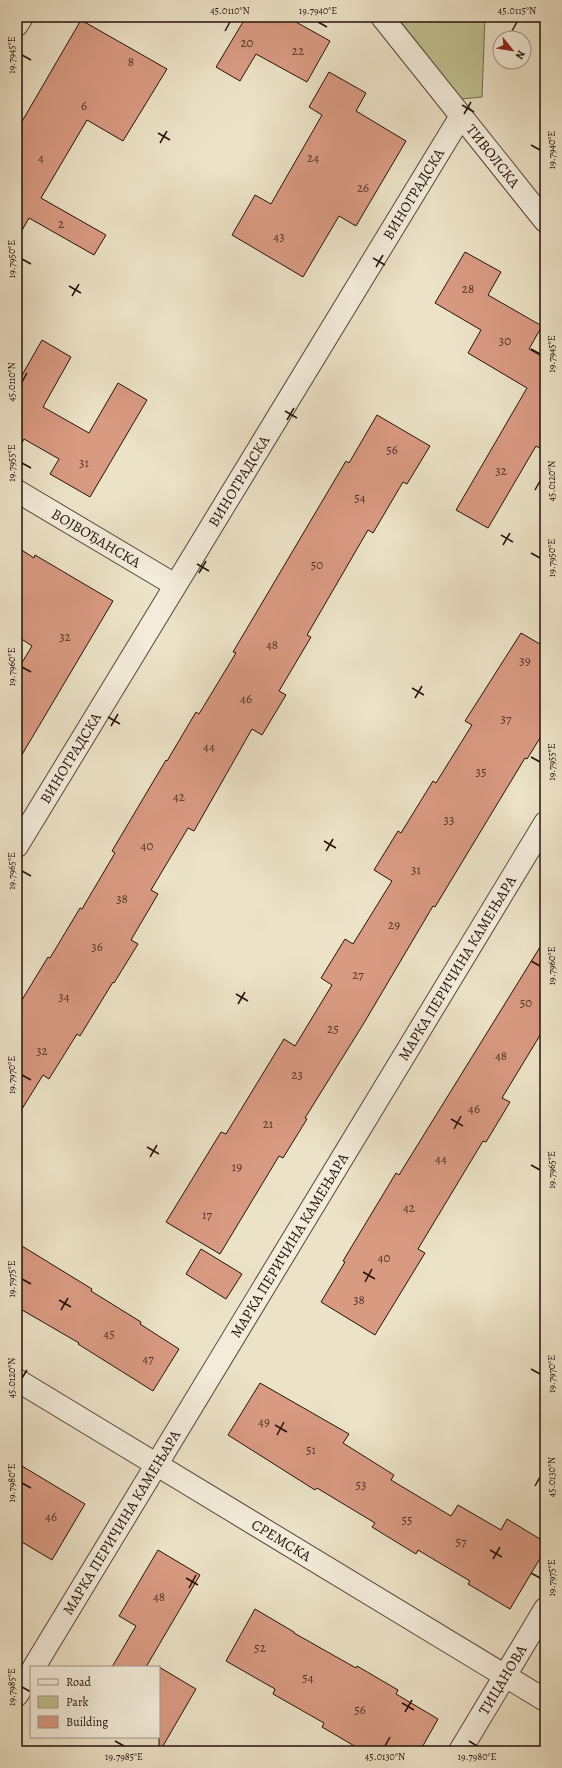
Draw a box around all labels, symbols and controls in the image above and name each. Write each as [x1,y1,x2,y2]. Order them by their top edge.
text: 45.0110°N [210,4,250,17]
text: 19.7940°E [299,4,337,17]
text: 45.0115°N [498,4,536,17]
north arrow [492,30,532,70]
house number: 20 [240,34,254,51]
text: 19.7945°E [5,36,18,74]
house number: 22 [292,42,304,59]
text: N [512,48,529,62]
house number: 8 [128,53,134,70]
house number: 6 [81,97,87,114]
street label: ТИВОЛСКА [462,120,525,192]
text: 19.7940°E [545,131,558,169]
street label: ВИНОГРАДСКА [378,145,449,243]
house number: 4 [38,149,44,166]
house number: 24 [307,149,319,166]
house number: 26 [357,179,369,196]
house number: 2 [58,215,64,232]
house number: 43 [273,228,285,245]
text: 19.7950°E [5,240,18,278]
house number: 28 [462,280,474,297]
house number: 30 [499,332,511,349]
text: 19.7945°E [545,335,558,373]
text: 45.0110°N [5,362,18,402]
street label: ВИНОГРАДСКА [203,432,274,531]
house number: 56 [386,441,398,458]
text: 19.7955°E [5,444,18,482]
house number: 31 [79,454,89,471]
text: 45.0120°N [545,461,558,501]
house number: 32 [495,462,507,479]
house number: 54 [354,489,366,506]
street label: ВОЈВОЂАНСКА [48,504,145,572]
text: 19.7950°E [545,539,558,577]
house number: 50 [311,556,323,573]
house number: 32 [59,628,71,645]
house number: 48 [266,636,278,653]
text: 19.7960°E [5,648,18,686]
house number: 39 [519,652,531,669]
house number: 46 [240,690,252,707]
street label: ВИНОГРАДСКА [35,708,106,807]
house number: 37 [501,710,512,727]
house number: 44 [203,738,215,755]
text: 19.7955°E [545,743,558,781]
house number: 35 [476,763,487,780]
house number: 42 [173,788,185,805]
house number: 33 [444,811,454,828]
house number: 40 [141,837,153,854]
text: 19.7965°E [5,852,18,890]
house number: 31 [411,861,421,878]
street label: МАРКА ПЕРИЧИНА КАМЕЊАРА [394,872,521,1064]
house number: 38 [116,890,128,907]
house number: 29 [388,916,400,933]
house number: 36 [91,938,103,955]
text: 19.7960°E [545,947,558,985]
house number: 27 [352,966,364,983]
house number: 34 [58,988,70,1005]
house number: 50 [520,994,532,1011]
house number: 25 [327,1020,339,1037]
house number: 32 [36,1042,48,1059]
house number: 48 [495,1047,507,1064]
text: 19.7970°E [5,1056,18,1094]
house number: 23 [291,1066,303,1083]
house number: 46 [468,1100,480,1117]
house number: 21 [263,1115,274,1132]
street label: МАРКА ПЕРИЧИНА КАМЕЊАРА [226,1149,353,1341]
house number: 44 [435,1150,447,1167]
text: 19.7965°E [545,1151,558,1189]
house number: 19 [232,1158,242,1175]
house number: 42 [403,1199,415,1216]
house number: 17 [202,1206,212,1223]
house number: 40 [378,1249,390,1266]
text: 19.7975°E [5,1260,18,1298]
house number: 38 [353,1291,365,1308]
house number: 45 [103,1325,115,1342]
house number: 47 [142,1350,154,1367]
text: 19.7970°E [545,1355,558,1393]
text: 45.0120°N [5,1358,18,1398]
house number: 49 [258,1413,270,1430]
street label: МАРКА ПЕРИЧИНА КАМЕЊАРА [58,1426,185,1619]
house number: 51 [306,1441,317,1458]
text: 45.0130°N [545,1457,558,1497]
text: 19.7980°E [5,1463,18,1502]
house number: 53 [356,1476,367,1493]
house number: 46 [45,1508,57,1525]
house number: 55 [401,1511,413,1528]
street label: СРЕМСКА [248,1514,315,1566]
house number: 57 [455,1533,467,1550]
text: 19.7975°E [545,1559,558,1597]
house number: 48 [153,1588,165,1605]
house number: 52 [254,1639,266,1656]
street label: ТИЦАНОВА [474,1641,531,1719]
legend [30,1666,160,1738]
text: 19.7985°E [5,1668,18,1706]
house number: 54 [302,1669,314,1686]
text: Road [66,1674,92,1690]
text: Park [66,1694,89,1710]
house number: 56 [354,1701,366,1718]
text: Building [66,1714,108,1730]
text: 19.7985°E [105,1750,143,1763]
text: 45.0130°N [365,1750,405,1763]
text: 19.7980°E [458,1750,497,1763]

